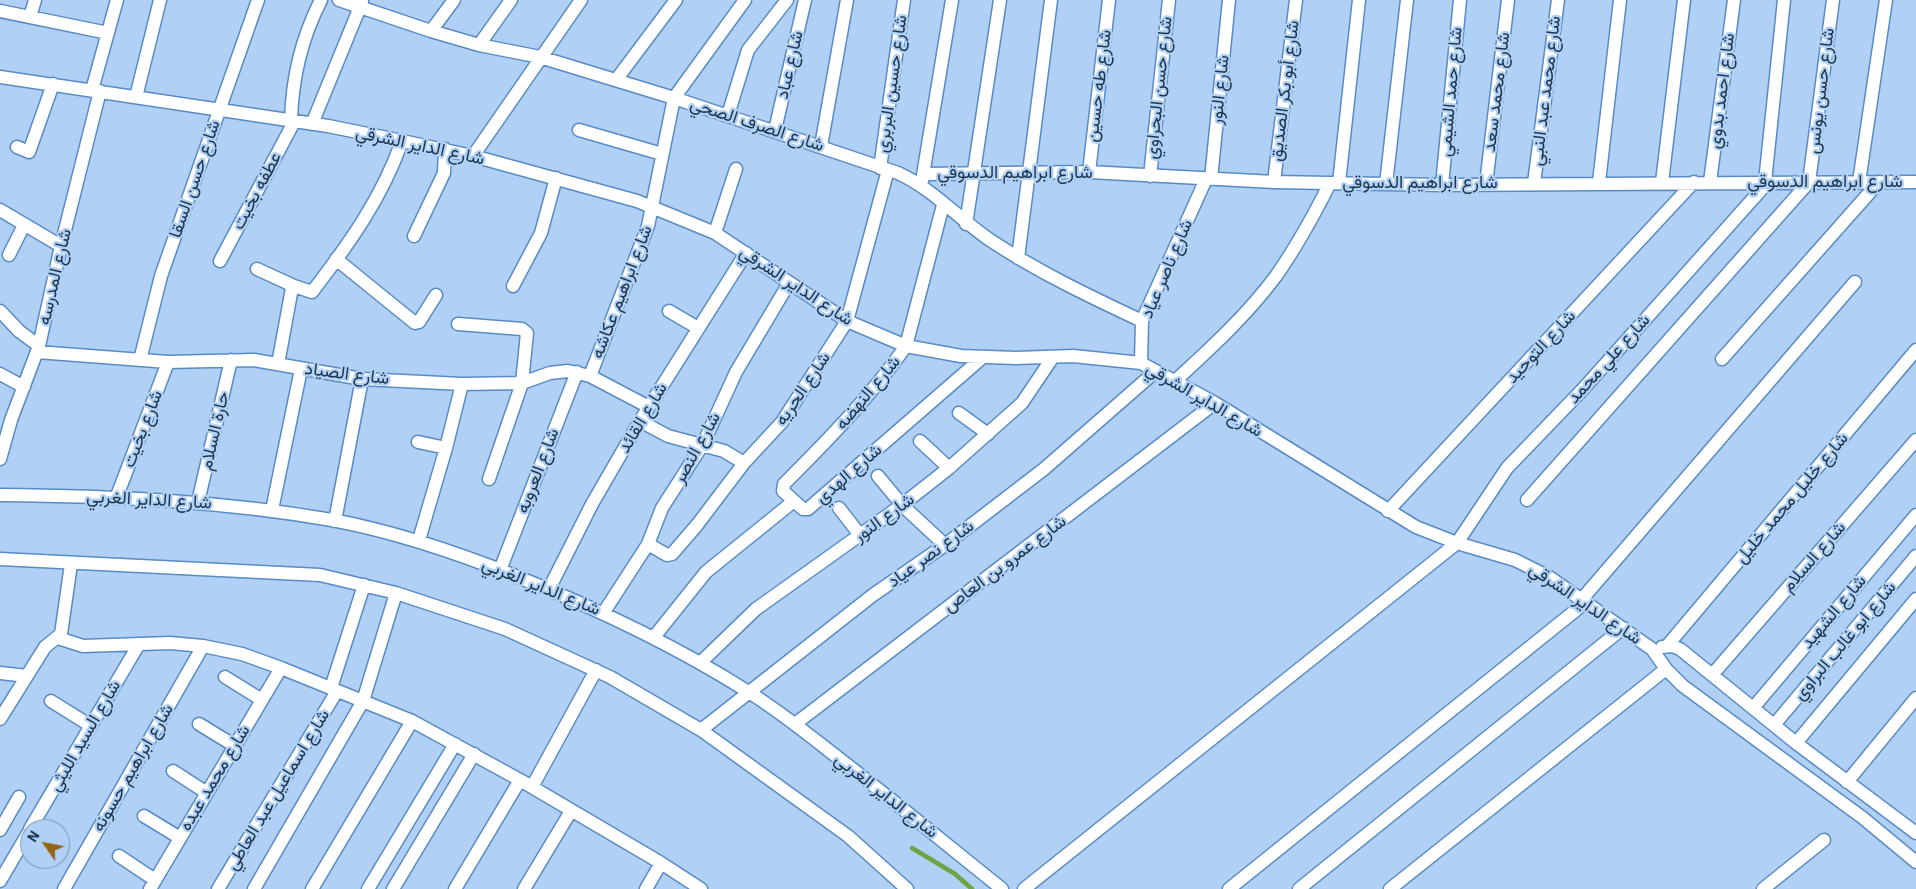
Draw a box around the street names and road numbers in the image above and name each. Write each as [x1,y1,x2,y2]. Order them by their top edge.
street label: شارع حسين البربري [872,14,912,154]
street label: شارع محمد عبد النبي [1526,15,1566,167]
street label: شارع حسن البحراوي [1141,16,1177,160]
street label: شارع أبو بكر الصديق [1266,19,1304,163]
street label: شارع حمد الشيمي [1435,26,1467,158]
street label: شارع حسن يونس [1803,27,1839,155]
street label: شارع عباد [772,29,808,101]
street label: شارع طه حسين [1081,29,1117,143]
street label: شارع محمد سعد [1479,31,1515,153]
street label: شارع احمد بدوي [1704,32,1740,150]
street label: شارع النور [1206,54,1234,126]
street label: شارع الصرف الصحي [687,93,827,157]
street label: شارع حسن السقا [165,117,225,241]
street label: شارع الداير الشرقي [354,122,486,170]
street label: عطفه بخيت [228,148,286,234]
street label: شارع ابراهيم الدسوقي [937,162,1093,184]
street label: شارع ابراهيم الدسوقي [1747,171,1903,193]
street label: شارع ابراهيم الدسوقي [1342,172,1498,194]
street label: شارع ناصر عياد [1136,216,1198,322]
street label: شارع ابراهيم عكاشه [587,222,657,362]
street label: شارع المدرسه [33,227,77,327]
street label: شارع الداير الشرقي [735,241,857,331]
street label: شارع التوحيد [1502,306,1580,388]
street label: شارع علي محمد [1563,310,1655,408]
street label: شارع الحريه [771,348,835,430]
street label: شارع النهضه [831,352,905,434]
street label: شارع الصياد [303,358,391,390]
street label: شارع الداير الشرقي [1142,358,1266,442]
street label: شارع القائد [614,379,672,457]
street label: شارع بخيت [118,387,168,471]
street label: حارة السلام [195,389,235,473]
street label: شارع النصر [669,409,725,487]
street label: شارع العروبه [512,425,564,517]
street label: شارع خليل محمد خليل [1731,428,1853,568]
street label: شارع الهدي [811,439,887,509]
street label: شارع الداير الغربي [86,486,212,514]
street label: شارع النور [849,489,919,547]
street label: شارع عمرو بن العاص [939,511,1071,617]
street label: شارع نصر عياد [884,515,978,593]
street label: شارع السلام [1777,517,1851,597]
street label: شارع الداير الغربي [479,553,603,621]
street label: شارع الداير الشرقي [1525,558,1645,650]
street label: شارع الشهيد [1797,571,1871,653]
street label: شارع ابو غالب البراوي [1789,577,1901,705]
street label: شارع السيد الليثي [44,676,126,796]
street label: شارع ابراهيم حسونه [88,700,178,836]
street label: شارع اسماعيل عبد العاطي [221,706,335,874]
street label: شارع محمد عبده [175,721,255,835]
street label: شارع الداير الغربي [830,749,942,843]

